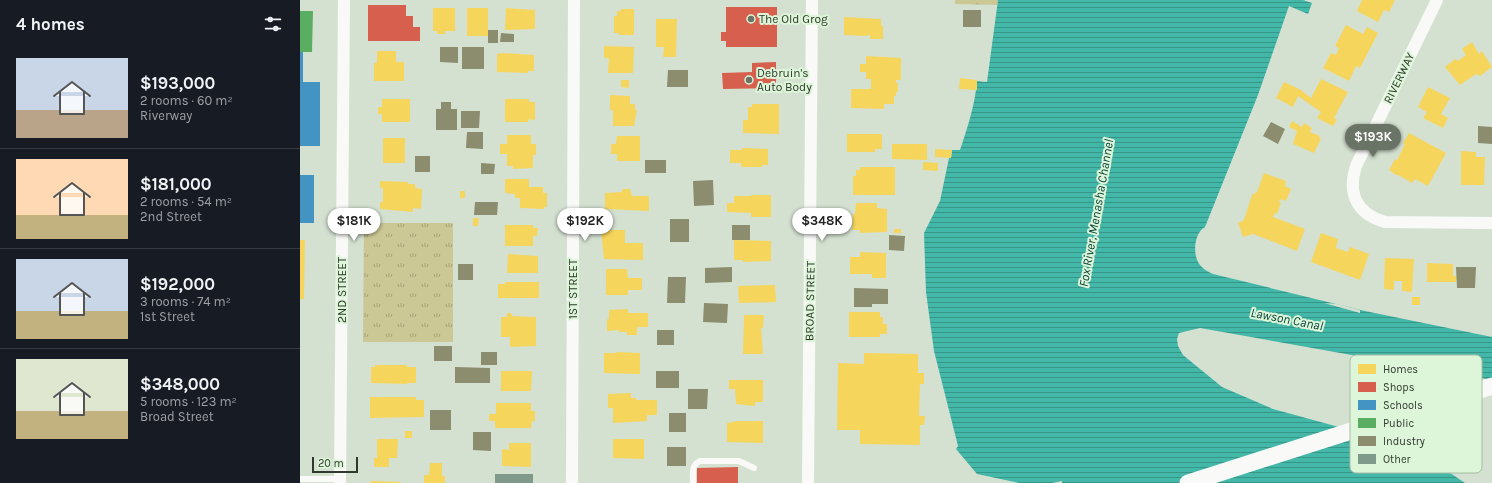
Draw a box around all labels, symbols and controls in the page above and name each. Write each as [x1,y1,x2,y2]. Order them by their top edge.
place label: The Old Grog [759,12,828,26]
icon: filters [262,13,284,35]
text: 4 homes [16,14,85,34]
marker: The Old Grog [746,14,756,24]
street label: RIVERWAY [1381,50,1418,106]
place label: Debruin's Auto Body [757,66,812,94]
text: $193,000 [140,73,215,93]
icon: home [48,74,96,122]
marker: Debruin's Auto Body [744,75,754,85]
text: 2 rooms · 60 m² [140,93,233,108]
text: Riverway [140,108,192,123]
pin: $193K [1345,124,1401,158]
text: $193K [1354,129,1392,144]
water label: Fox River, Menasha Channel [1076,138,1116,288]
text: $181,000 [140,174,211,194]
icon: home [48,175,96,223]
text: 2 rooms · 54 m² [140,194,232,209]
pin: $181K [326,208,382,242]
pin: $192K [557,208,613,242]
pin: $348K [794,208,850,242]
text: 2nd Street [140,209,202,224]
text: $181K [336,213,372,228]
text: $192K [566,213,604,228]
text: $348K [801,213,843,228]
street label: 2ND STREET [335,257,349,323]
street label: 1ST STREET [566,259,580,319]
street label: BROAD STREET [802,261,818,341]
text: $192,000 [140,274,215,294]
icon: home [48,275,96,323]
text: 3 rooms · 74 m² [140,294,231,309]
water label: Lawson Canal [1249,305,1325,333]
text: 1st Street [140,309,195,324]
legend [1350,355,1482,473]
text: Homes [1383,363,1418,376]
text: $348,000 [140,374,220,394]
icon: home [48,375,96,423]
text: Shops [1383,381,1415,394]
text: 5 rooms · 123 m² [140,394,237,409]
text: Schools [1383,399,1423,412]
text: Broad Street [140,409,214,424]
text: Public [1383,417,1415,430]
text: Industry [1383,435,1425,448]
text: Other [1383,453,1411,466]
scale bar [312,455,358,474]
text: 20 m [318,457,344,470]

